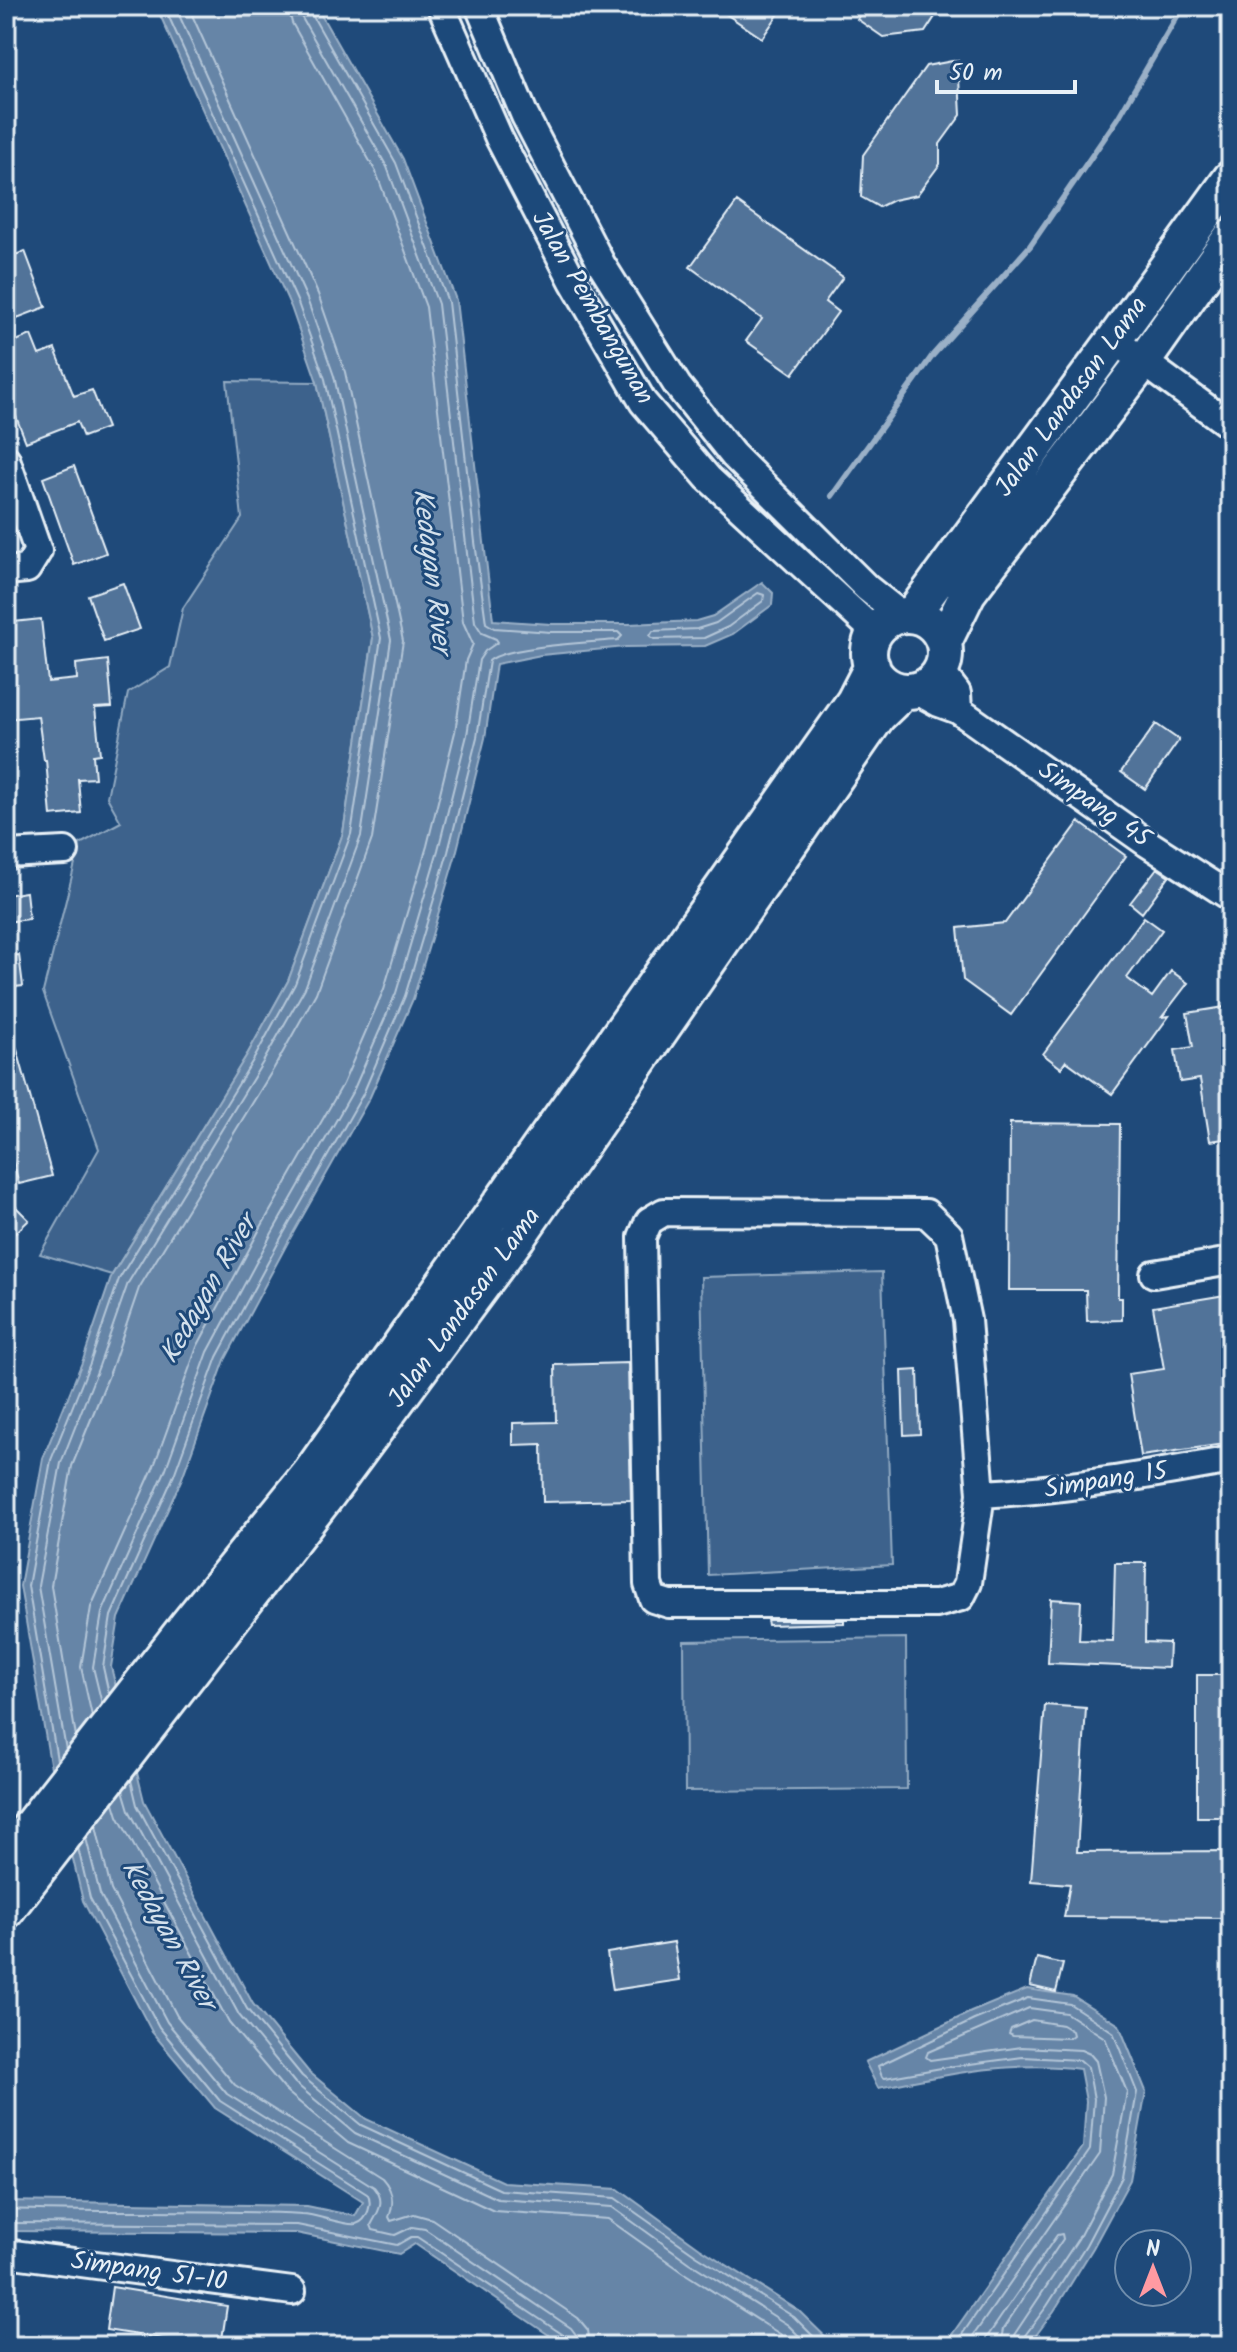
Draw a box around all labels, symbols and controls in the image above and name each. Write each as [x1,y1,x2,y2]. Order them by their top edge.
scale bar [937,44,1075,94]
text: 50 m [949,54,1003,93]
street label: Jalan Pembangunan [519,203,665,413]
street label: Jalan Landasan Lama [985,288,1159,506]
water label: Kedayan River [399,486,464,661]
street label: Simpang 45 [1029,750,1161,861]
street label: Jalan Landasan Lama [378,1199,552,1417]
water label: Kedayan River [148,1202,273,1373]
street label: Simpang 15 [1041,1450,1173,1511]
water label: Kedayan River [108,1852,231,2023]
north arrow [1113,2228,1193,2308]
text: N [1146,2233,1160,2268]
street label: Simpang 51-10 [68,2240,230,2304]

